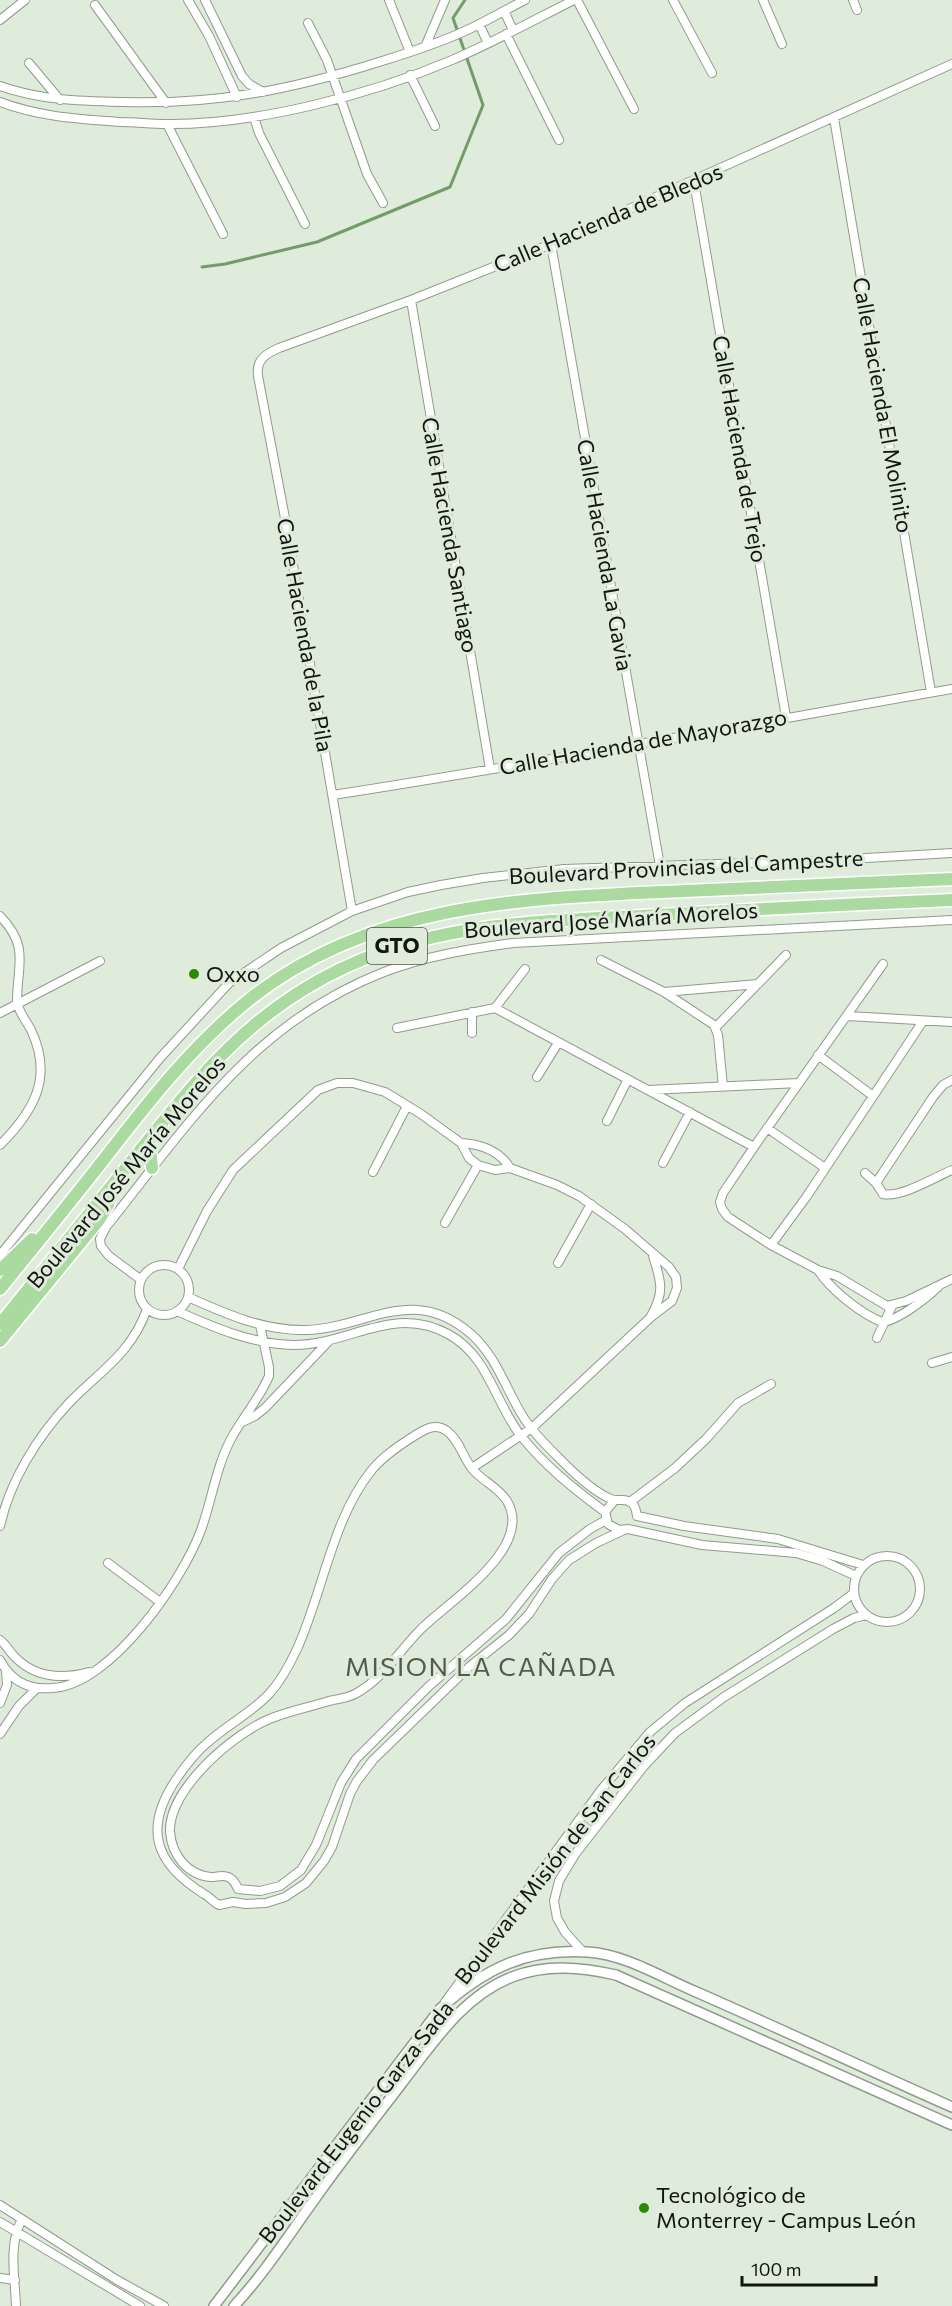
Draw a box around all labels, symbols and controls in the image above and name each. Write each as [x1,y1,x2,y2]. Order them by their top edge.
street label: Calle Hacienda de Bledos [489,157,726,278]
street label: Calle Hacienda El Molinito [848,275,919,535]
street label: Calle Hacienda de Trejo [707,333,774,565]
street label: Calle Hacienda Santiago [416,415,485,655]
street label: Calle Hacienda La Gavia [572,437,639,673]
street label: Calle Hacienda de la Pila [272,516,339,754]
street label: Calle Hacienda de Mayorazgo [497,703,789,780]
street label: Boulevard Provincias del Campestre [508,844,864,889]
street label: Boulevard José María Morelos [463,896,759,943]
road number: GTO [367,928,427,964]
place label: Oxxo [206,960,260,987]
marker: Oxxo [187,967,201,981]
street label: Boulevard José María Morelos [21,1050,231,1293]
district label: MISION LA CAÑADA [345,1650,617,1681]
street label: Boulevard Misión de San Carlos [448,1728,661,1989]
street label: Boulevard Eugenio Garza Sada [252,1995,459,2248]
place label: Tecnológico de Monterrey - Campus León [656,2181,916,2233]
marker: Tecnológico de Monterrey - Campus León [637,2201,651,2215]
scale bar [742,2249,876,2287]
text: 100 m [751,2258,801,2280]

